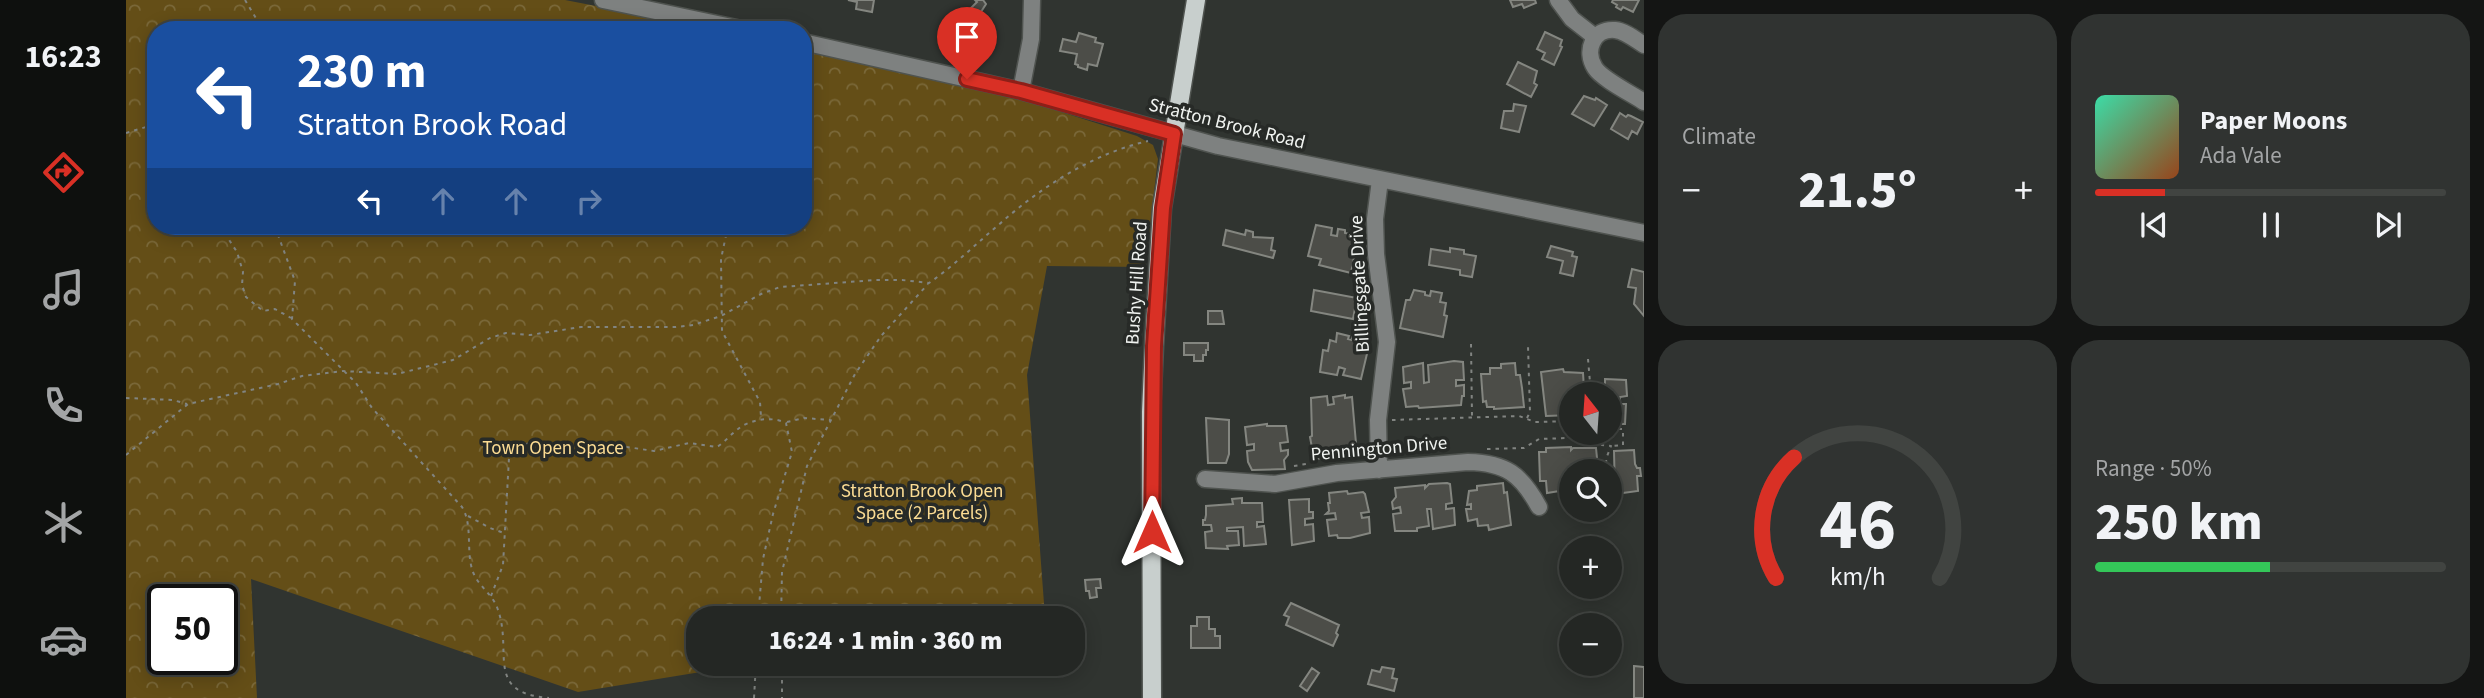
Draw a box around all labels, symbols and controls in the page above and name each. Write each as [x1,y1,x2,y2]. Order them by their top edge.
pin [937,7,997,79]
icon: arrive [948,18,986,56]
text: 16:23 [24,34,102,80]
text: 230 m [297,37,426,107]
icon: left [182,49,273,140]
street label: Stratton Brook Road [1146,91,1308,157]
text: Stratton Brook Road [297,102,567,148]
text: Paper Moons [2200,102,2347,139]
text: Climate [1682,120,1756,153]
text: Ada Vale [2200,139,2282,172]
icon: directions [39,148,88,197]
text: 21.5° [1798,154,1917,228]
text: − [1682,164,1701,218]
text: + [2014,164,2033,218]
icon: left [351,182,389,220]
icon: ahead [424,182,462,220]
icon: ahead [497,182,535,220]
icon: right [570,182,608,220]
icon: previous [2135,206,2173,244]
icon: pause [2252,206,2290,244]
icon: next [2369,206,2407,244]
street label: Billingsgate Drive [1343,215,1377,353]
street label: Bushy Hill Road [1119,220,1155,346]
icon: music [39,265,88,314]
icon: phone [39,381,88,430]
north arrow [1559,382,1622,444]
map controls [1559,382,1622,676]
street label: Pennington Drive [1310,430,1448,468]
park label: Town Open Space [482,435,624,462]
text: Range · 50% [2095,452,2212,485]
button: search [1559,459,1622,522]
text: 46 [1819,473,1896,577]
park label: Stratton Brook Open Space (2 Parcels) [841,478,1003,527]
text: 250 km [2095,486,2263,560]
position arrow [1115,495,1189,569]
icon: climate [39,498,88,547]
button: + [1559,536,1622,599]
text: km/h [1830,559,1885,595]
speed limit sign: 50 [147,584,238,675]
button: − [1559,613,1622,676]
icon: car [39,615,88,664]
text: 16:24 · 1 min · 360 m [769,622,1002,659]

